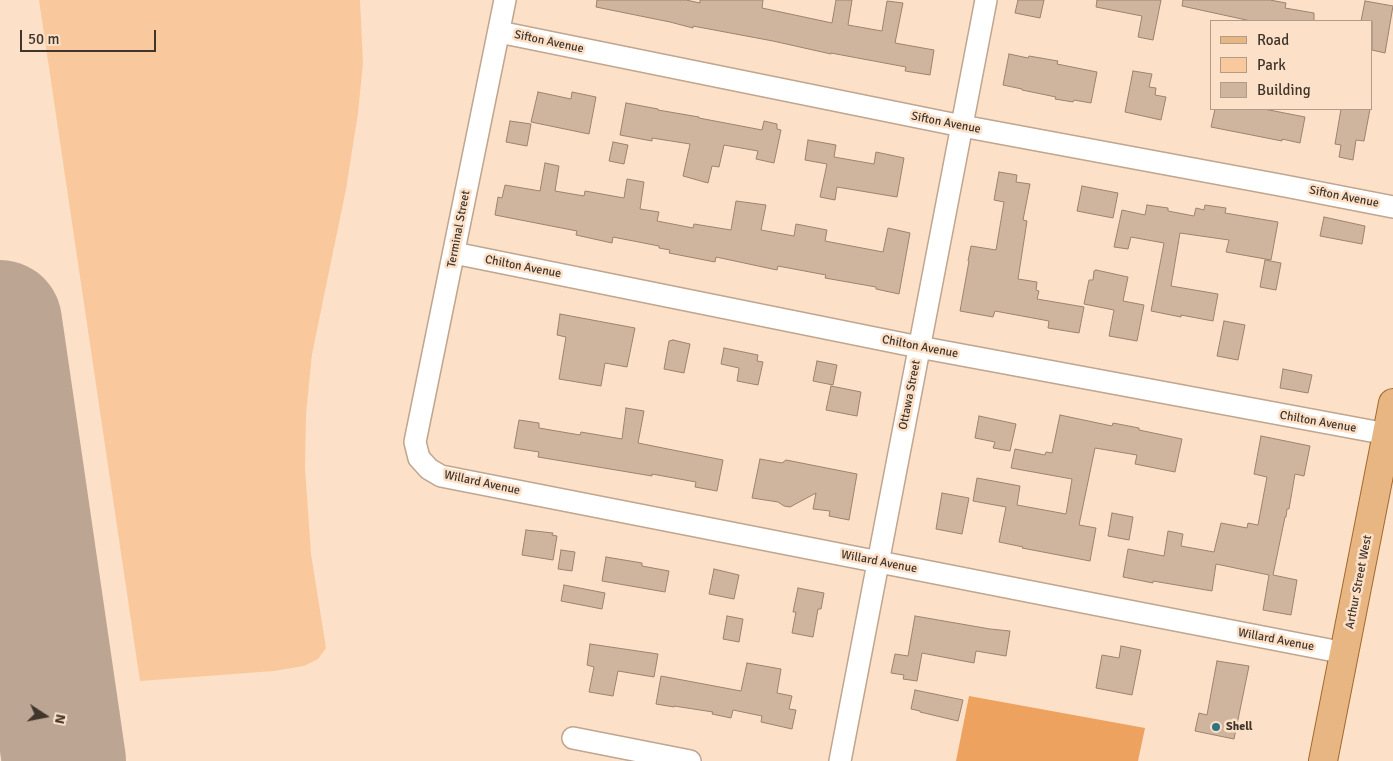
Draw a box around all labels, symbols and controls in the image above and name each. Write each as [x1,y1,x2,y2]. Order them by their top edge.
scale bar [22,20,159,52]
legend [1210,20,1373,110]
street label: Sifton Avenue [513,28,585,56]
text: 50 m [28,30,59,48]
text: Road [1257,31,1289,49]
text: Park [1257,56,1286,74]
text: Building [1257,81,1311,99]
street label: Sifton Avenue [910,109,982,137]
street label: Sifton Avenue [1308,183,1380,211]
street label: Terminal Street [444,189,474,269]
street label: Chilton Avenue [484,253,562,281]
street label: Chilton Avenue [881,333,959,361]
street label: Ottawa Street [896,359,924,431]
street label: Chilton Avenue [1279,408,1357,436]
street label: Willard Avenue [443,468,521,498]
street label: Arthur Street West [1343,534,1375,630]
street label: Willard Avenue [840,548,918,576]
street label: Willard Avenue [1237,626,1315,654]
north arrow [20,691,70,741]
text: N [51,713,69,725]
place label: Shell [1226,720,1253,734]
marker: Shell [1210,721,1222,733]

